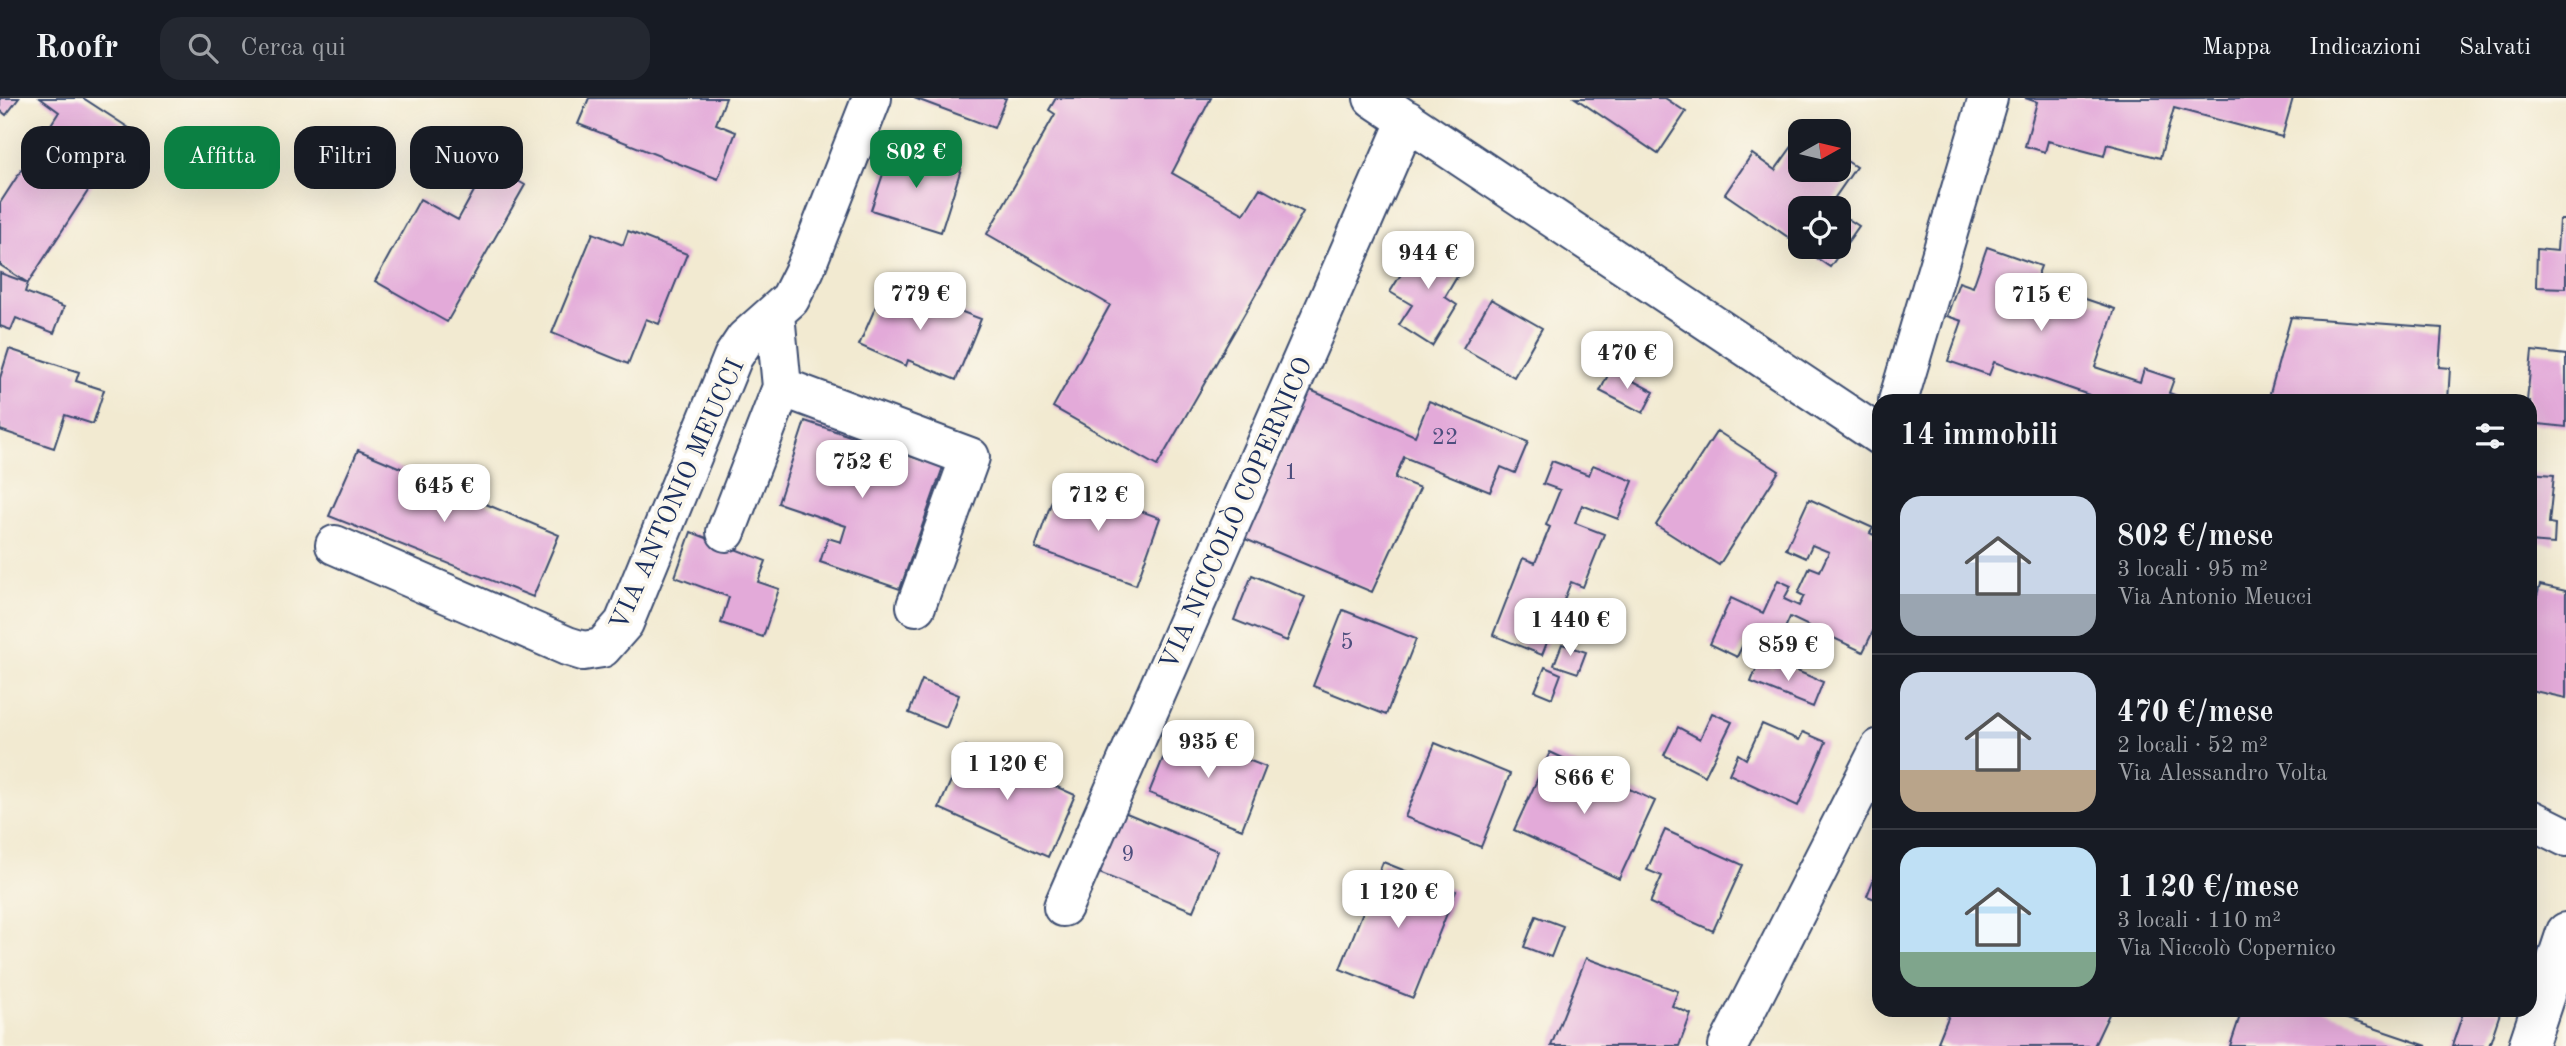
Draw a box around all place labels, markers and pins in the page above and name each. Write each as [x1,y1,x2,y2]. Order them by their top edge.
pin: 802 € [867,130,965,190]
pin: 944 € [1379,232,1477,291]
pin: 779 € [871,272,969,332]
pin: 715 € [1992,274,2090,333]
pin: 470 € [1578,331,1676,391]
pin: 752 € [813,440,911,500]
pin: 645 € [395,464,493,524]
pin: 712 € [1049,474,1147,533]
pin: 1 440 € [1505,598,1635,658]
pin: 859 € [1739,624,1837,683]
pin: 935 € [1159,720,1257,780]
pin: 1 120 € [942,742,1072,802]
pin: 866 € [1535,756,1633,816]
pin: 1 120 € [1333,870,1463,930]

